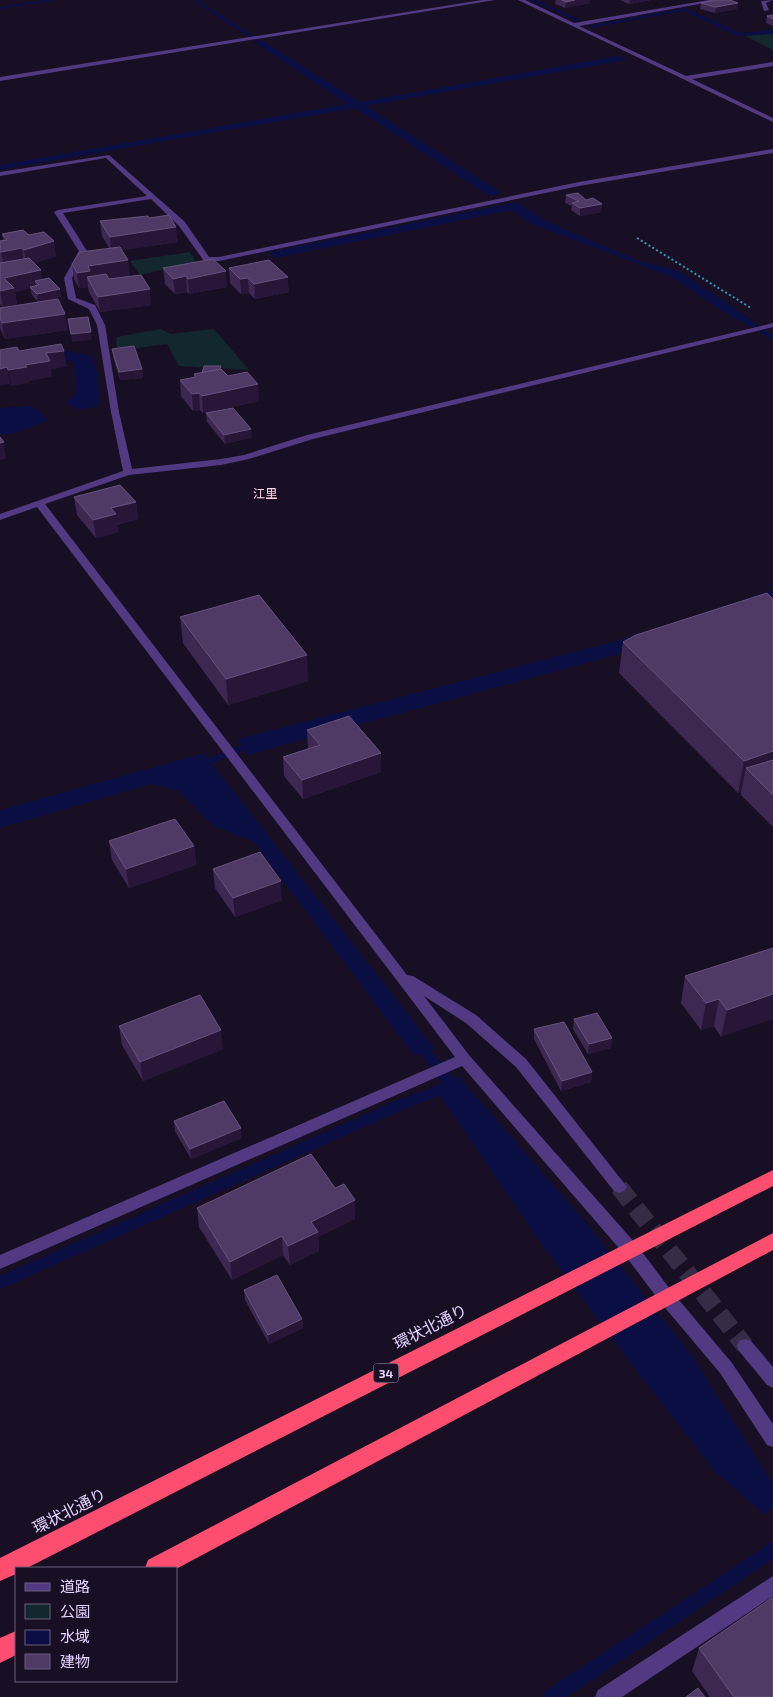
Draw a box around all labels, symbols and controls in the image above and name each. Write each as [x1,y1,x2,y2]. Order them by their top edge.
district label: 江里 [253,486,277,500]
street label: 環状北通り [390,1299,470,1353]
road number: 34 [374,1364,398,1382]
street label: 環状北通り [29,1483,109,1537]
legend [15,1567,178,1682]
text: 道路 [60,1577,90,1595]
text: 公園 [60,1602,90,1620]
text: 水域 [60,1627,90,1645]
text: 建物 [60,1652,90,1670]

